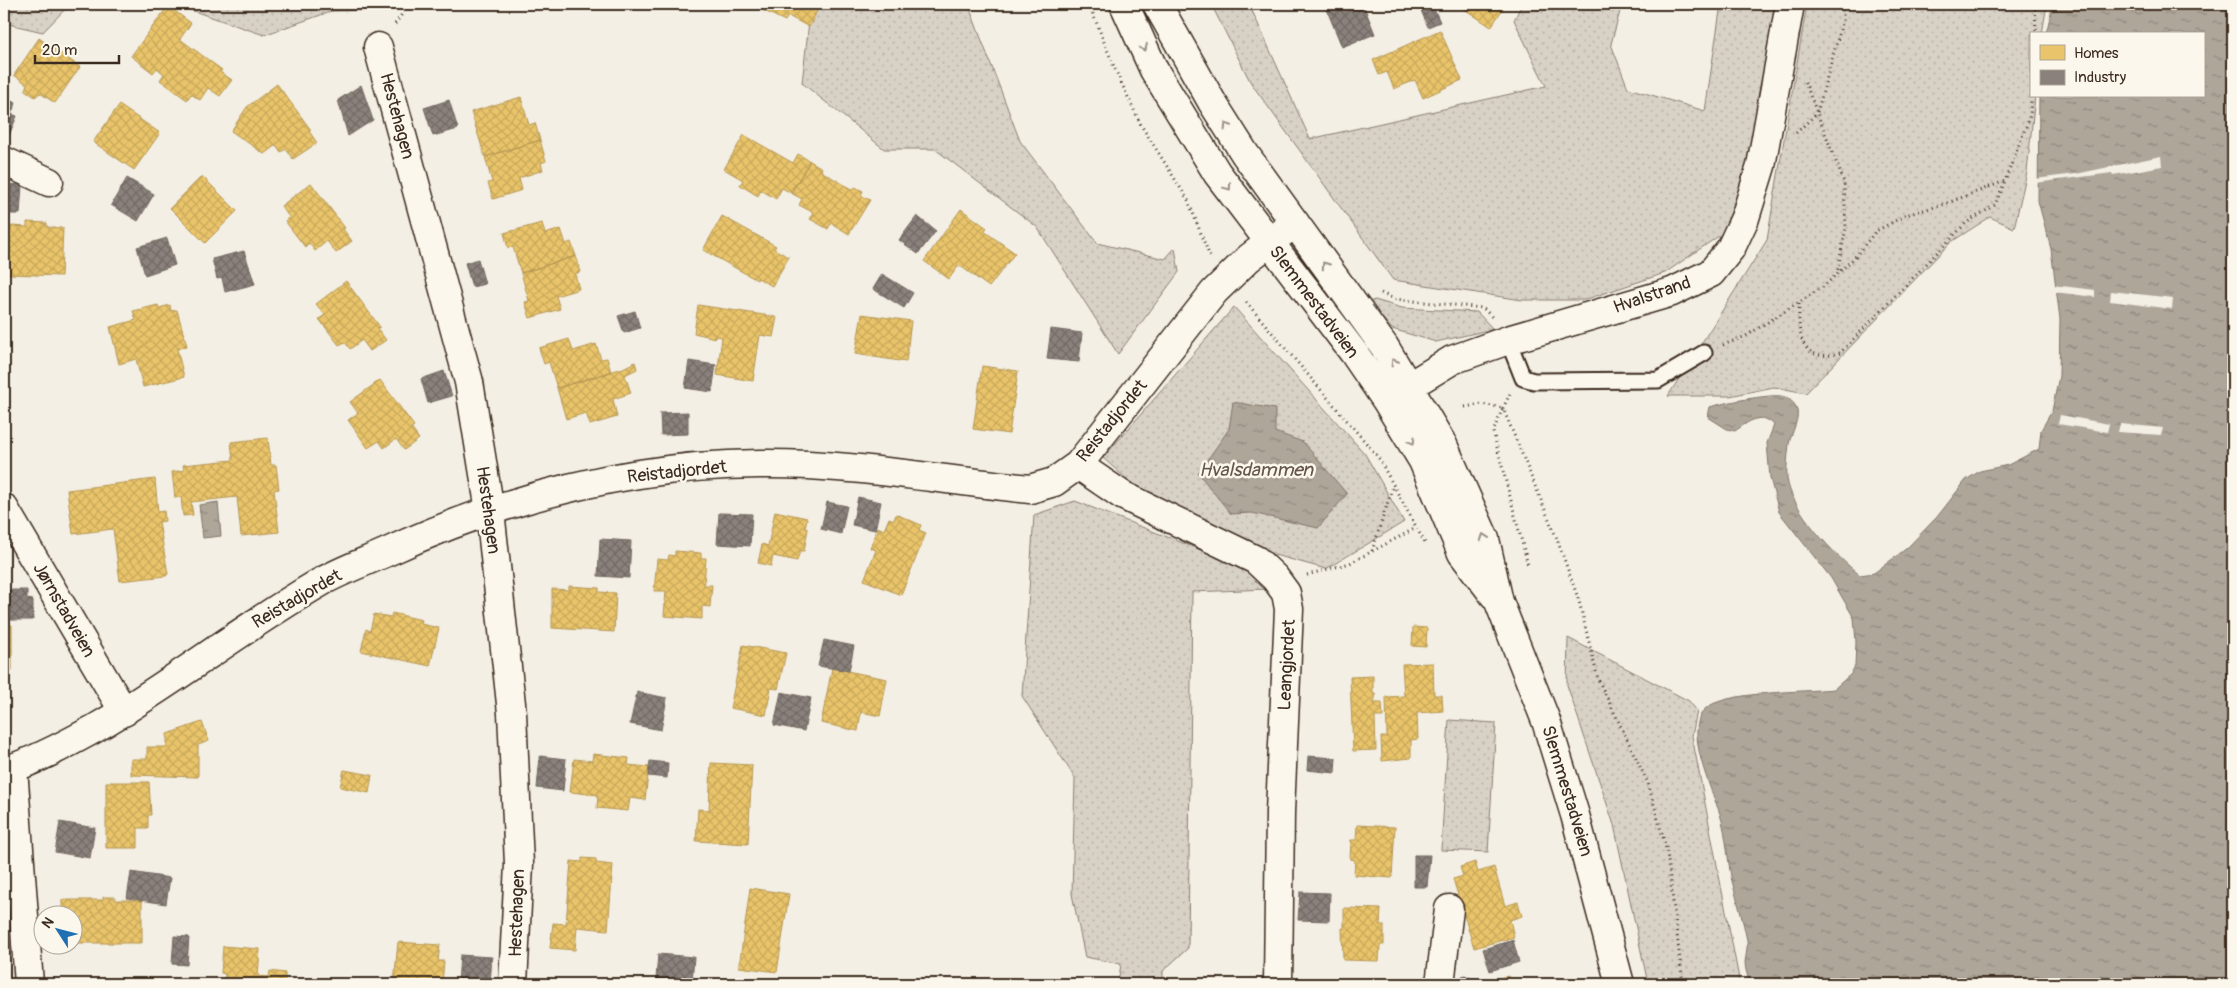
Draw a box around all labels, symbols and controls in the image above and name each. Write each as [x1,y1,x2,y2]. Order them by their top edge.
scale bar [35,32,119,64]
legend [2030,32,2204,98]
text: 20 m [42,41,77,60]
one-way arrow [1138,43,1149,52]
text: Homes [2074,44,2119,63]
text: Industry [2074,68,2127,87]
street label: Hestehagen [374,70,420,162]
one-way arrow [1224,122,1233,131]
one-way arrow [1222,181,1230,190]
street label: Slemmestadveien [1264,241,1364,363]
one-way arrow [1322,261,1331,271]
street label: Hvalstrand [1610,271,1694,319]
one-way arrow [1391,358,1401,367]
street label: Reistadjordet [1072,374,1153,467]
one-way arrow [1405,436,1415,445]
street label: Reistadjordet [626,455,729,489]
water label: Hvalsdammen [1199,458,1314,482]
street label: Hestehagen [470,465,506,555]
one-way arrow [1480,534,1490,542]
street label: Jørnstadveien [28,558,100,662]
street label: Reistadjordet [248,564,347,634]
street label: Leangjordet [1273,618,1301,711]
street label: Slemmestadveien [1536,723,1598,859]
street label: Hestehagen [504,868,530,958]
north arrow [32,906,82,956]
text: N [38,914,58,931]

